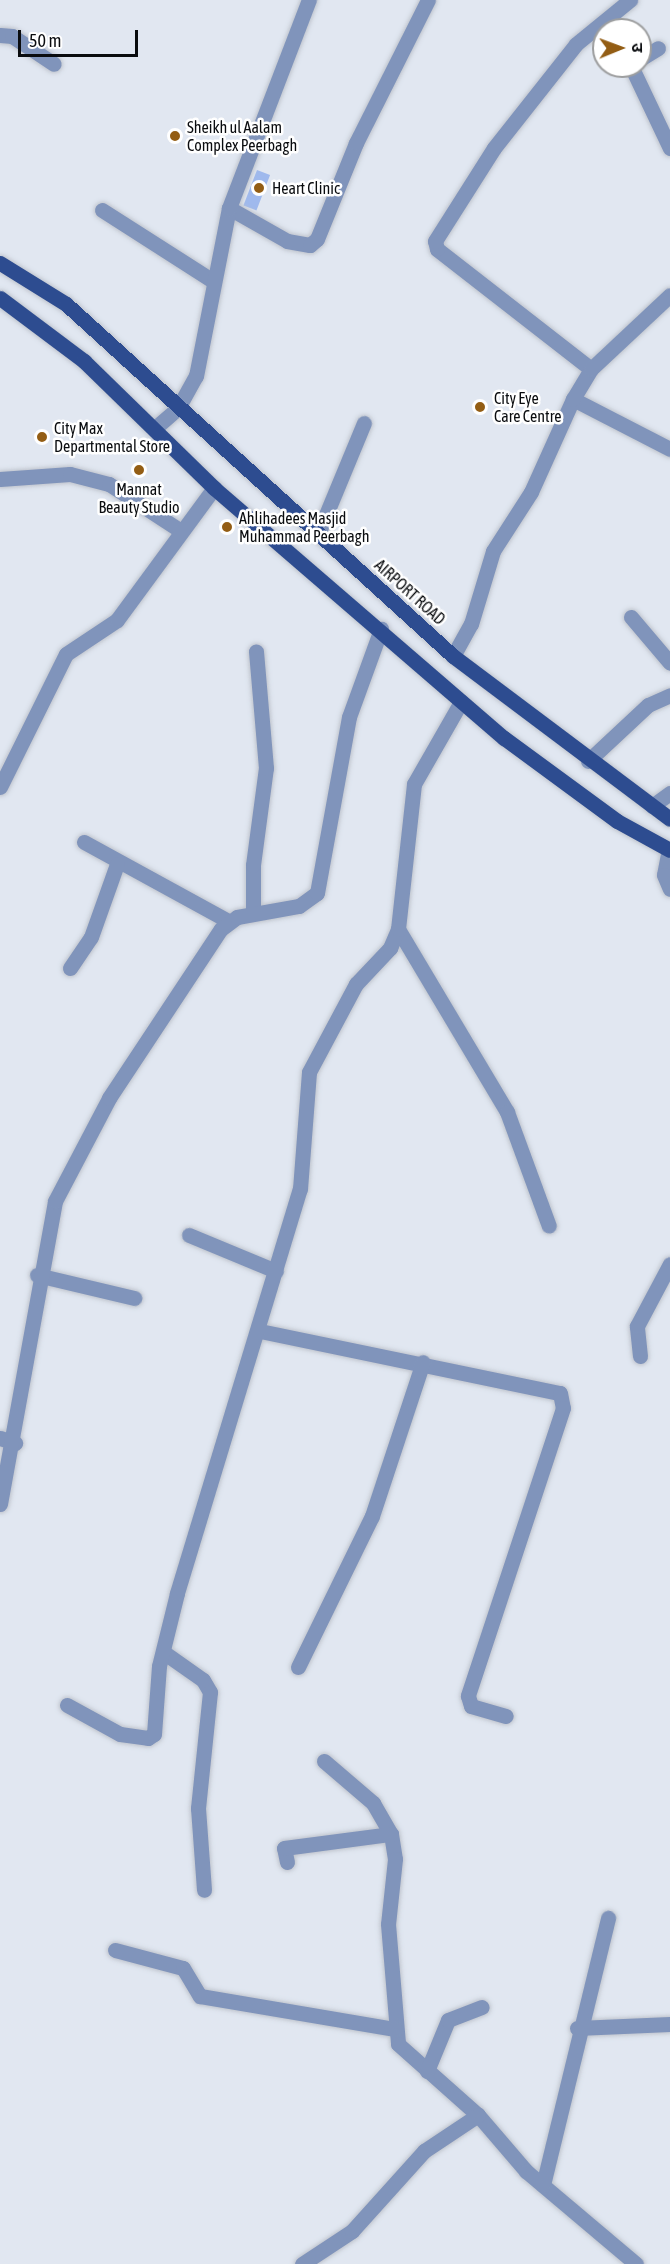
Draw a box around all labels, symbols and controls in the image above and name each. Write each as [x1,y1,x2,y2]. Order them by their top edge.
scale bar [21,18,141,56]
north arrow [592,18,652,78]
text: 50 m [29,30,61,51]
text: उ [629,43,647,53]
place label: Sheikh ul Aalam Complex Peerbagh [187,117,297,155]
marker: Sheikh ul Aalam Complex Peerbagh [168,129,182,143]
place label: Heart Clinic [272,178,340,198]
marker: Heart Clinic [250,179,268,197]
place label: City Eye Care Centre [494,388,562,426]
marker: City Eye Care Centre [471,398,489,416]
place label: City Max Departmental Store [54,418,170,456]
marker: City Max Departmental Store [35,430,49,444]
marker: Mannat Beauty Studio [132,463,146,477]
place label: Mannat Beauty Studio [98,479,180,517]
place label: Ahlihadees Masjid Muhammad Peerbagh [239,508,369,546]
marker: Ahlihadees Masjid Muhammad Peerbagh [220,520,234,534]
street label: AIRPORT ROAD [371,555,449,629]

